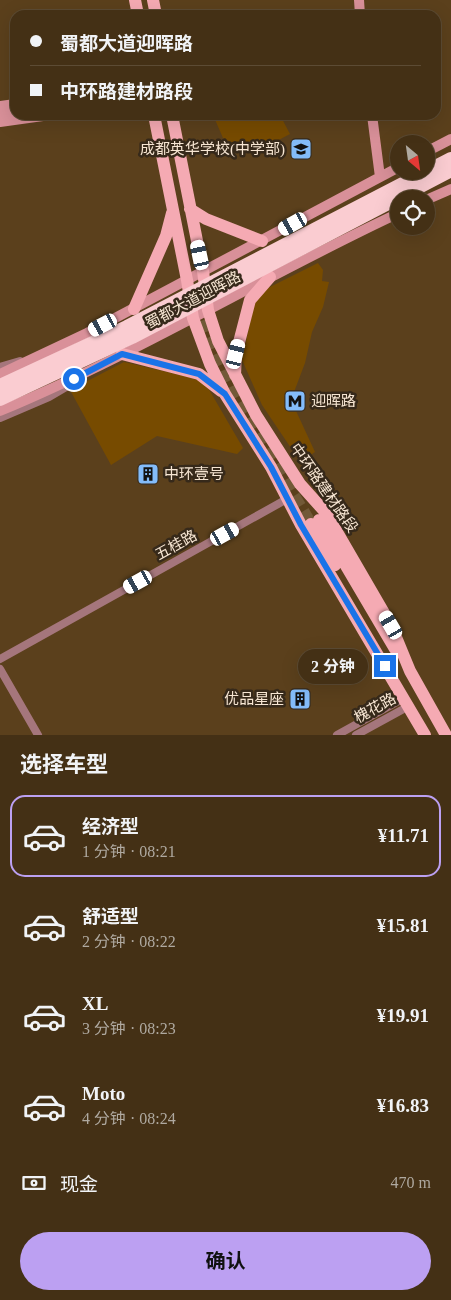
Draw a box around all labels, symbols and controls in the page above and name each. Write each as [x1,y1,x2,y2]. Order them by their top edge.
text: 蜀都大道迎晖路 [60,33,193,54]
text: 中环路建材路段 [60,81,193,102]
north arrow [390,135,435,180]
map controls [390,135,435,235]
school or university icon: 成都英华学校(中学部) [289,137,313,161]
place label: 成都英华学校(中学部) [140,140,285,158]
button: locate [390,190,435,235]
car [276,210,309,238]
car [189,239,210,271]
street label: 蜀都大道迎晖路 [143,268,243,332]
car [86,311,119,339]
car [225,338,246,370]
route start [63,368,85,390]
metro station icon: 迎晖路 [283,389,307,413]
place label: 迎晖路 [311,393,356,409]
street label: 中环路建材路段 [287,440,361,536]
building icon: 中环壹号 [136,462,160,486]
place label: 中环壹号 [164,466,224,482]
car [208,520,241,548]
street label: 五桂路 [152,527,200,563]
car [121,568,154,596]
car [377,608,404,642]
callout: 2 分钟 [298,648,368,684]
route end [374,655,396,677]
text: 2 分钟 [311,658,355,675]
building icon: 优品星座 [288,687,312,711]
place label: 优品星座 [224,690,284,707]
street label: 槐花路 [351,690,399,726]
text: 选择车型 [20,752,108,777]
icon: car [22,814,67,859]
text: 经济型 [82,816,139,837]
text: ¥11.71 [378,825,429,846]
text: 1 分钟 · 08:21 [82,843,176,860]
icon: car [22,904,67,949]
text: 舒适型 [82,906,139,927]
text: ¥15.81 [377,915,429,936]
text: 2 分钟 · 08:22 [82,933,176,950]
text: XL [82,993,108,1014]
icon: car [22,994,67,1039]
text: ¥19.91 [377,1005,429,1026]
text: 3 分钟 · 08:23 [82,1020,176,1037]
text: Moto [82,1083,125,1104]
icon: car [22,1084,67,1129]
text: ¥16.83 [377,1095,429,1116]
text: 4 分钟 · 08:24 [82,1110,176,1127]
icon: cash [20,1169,48,1197]
text: 现金 [60,1174,98,1195]
text: 470 m [391,1174,431,1191]
button: 确认 [20,1232,431,1290]

